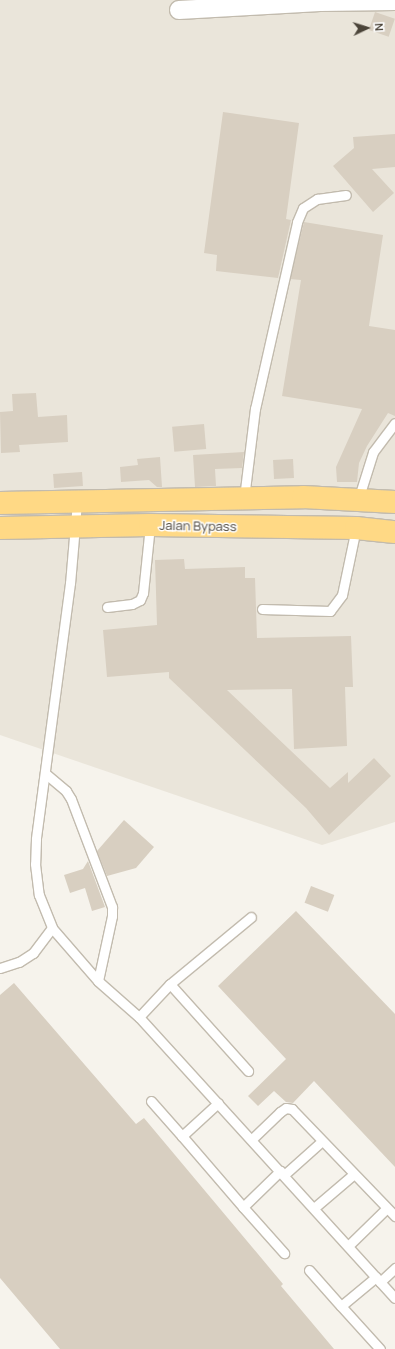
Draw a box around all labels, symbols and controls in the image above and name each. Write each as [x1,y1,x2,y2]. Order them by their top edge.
north arrow [347,8,387,48]
text: N [372,23,387,32]
street label: Jalan Bypass [159,518,237,534]

